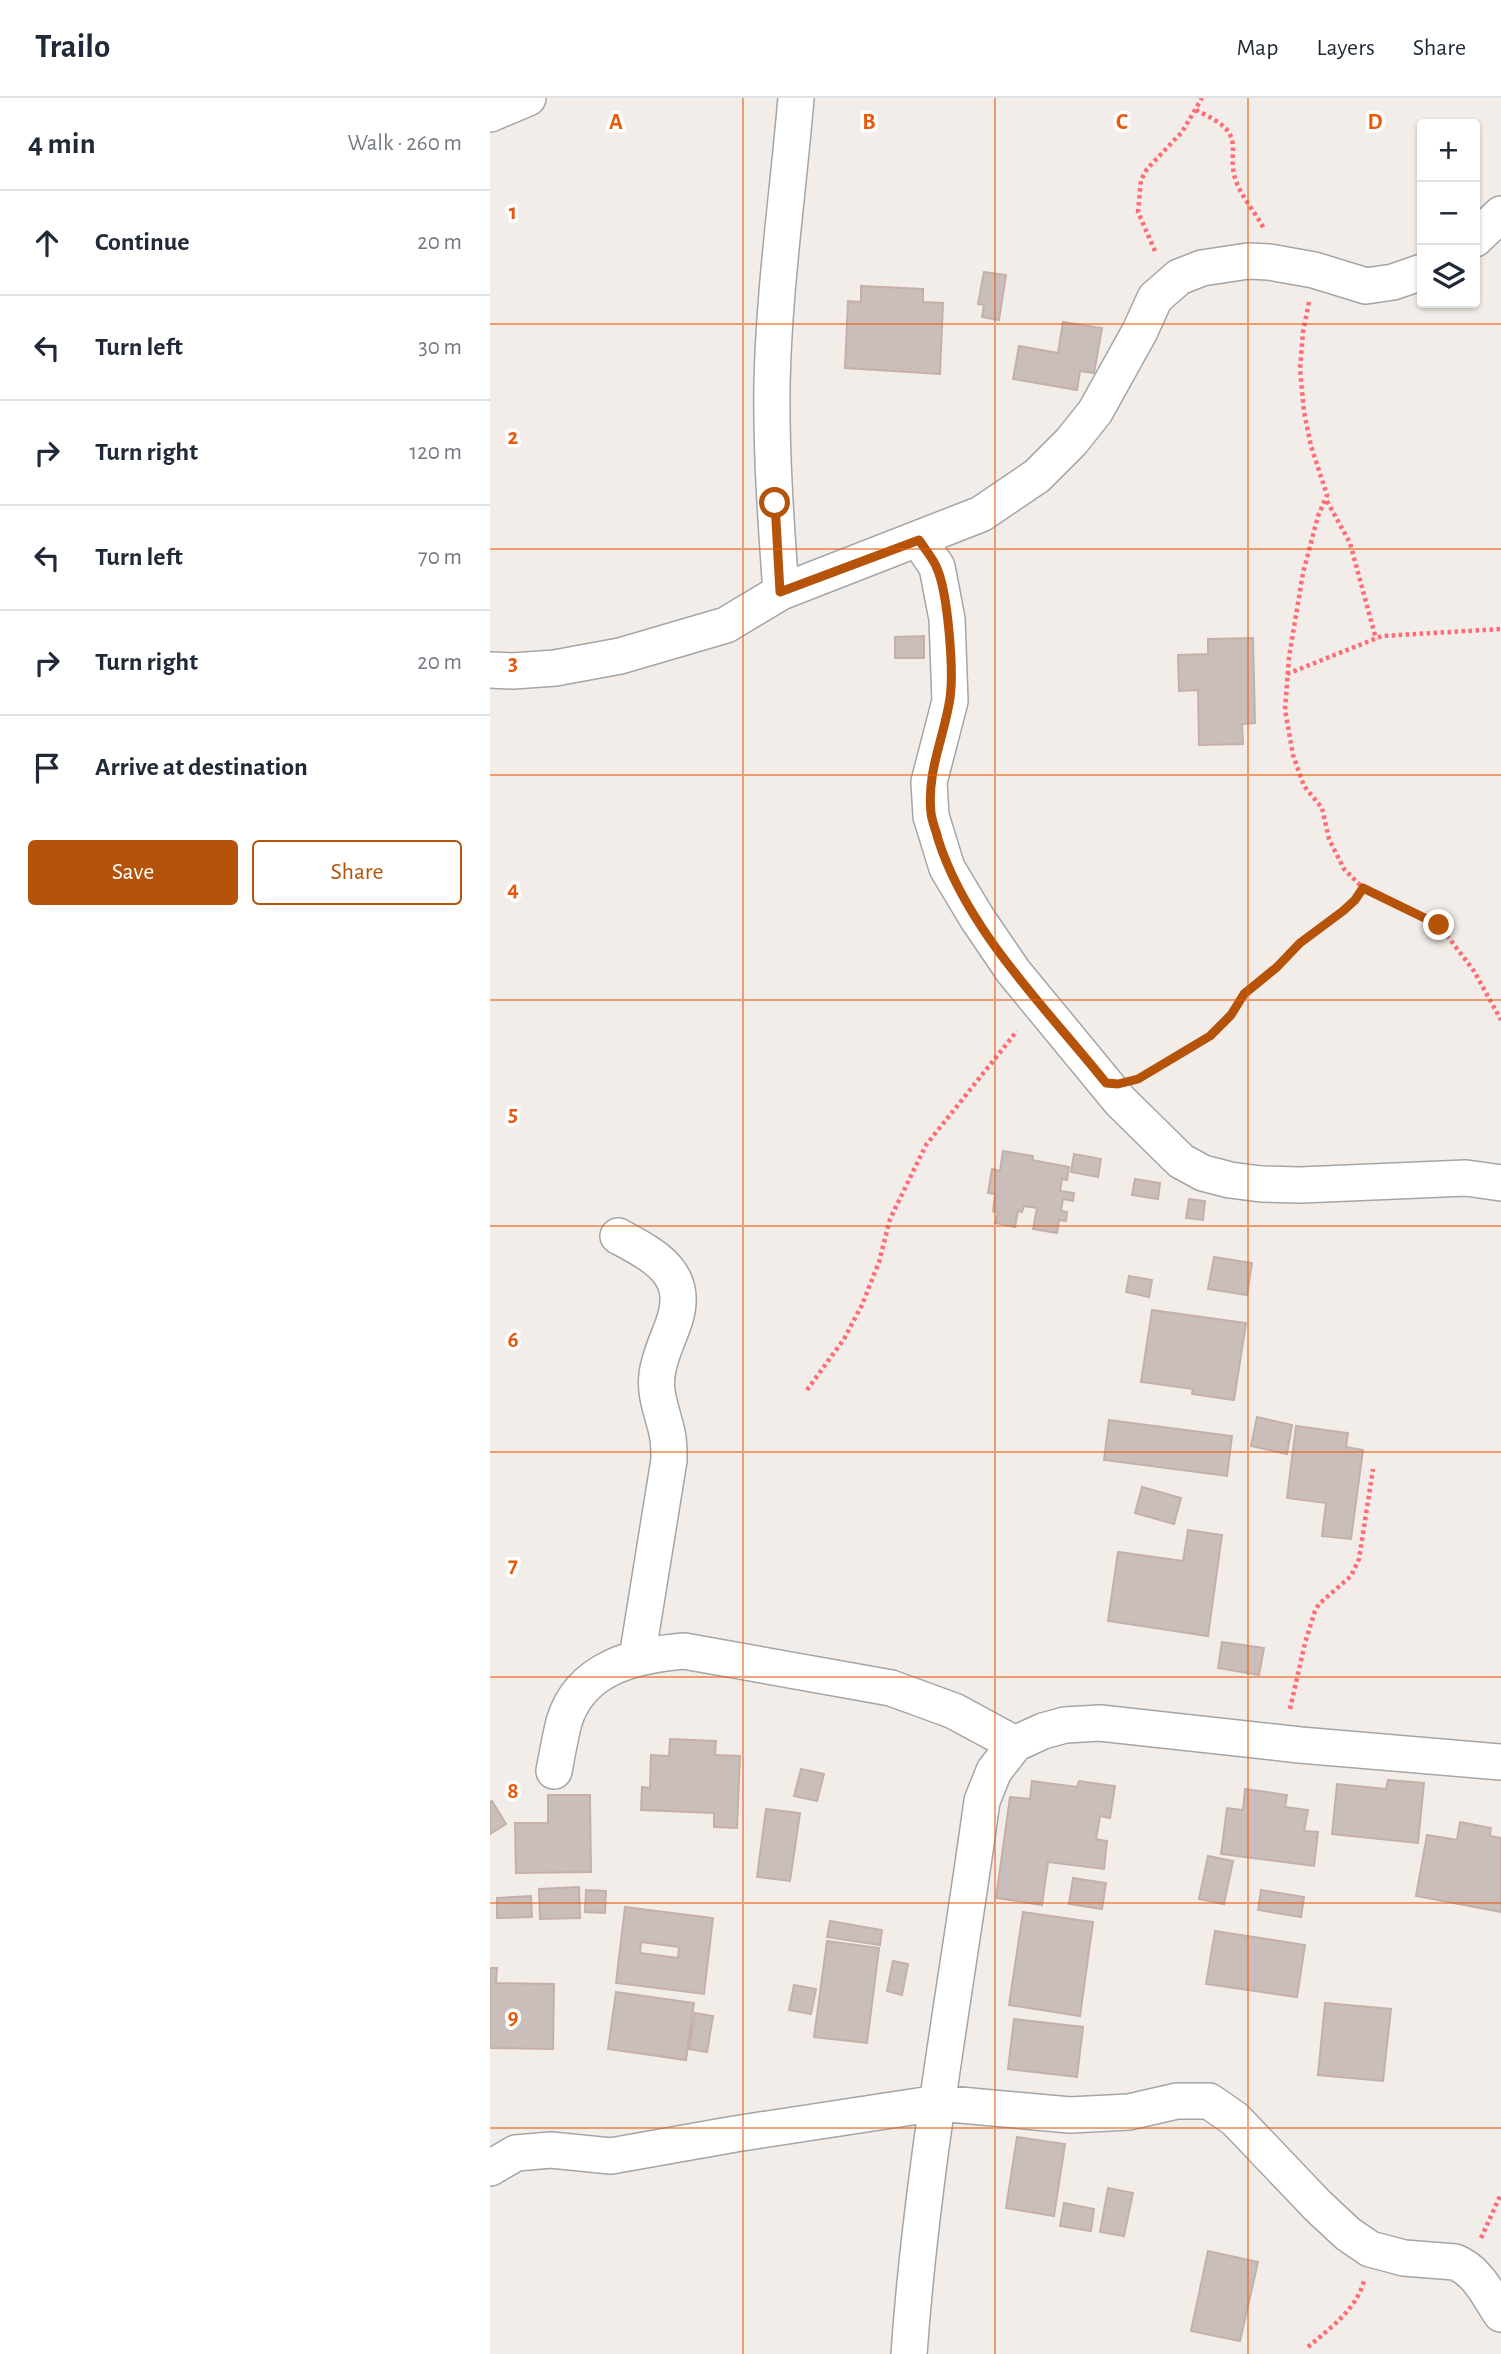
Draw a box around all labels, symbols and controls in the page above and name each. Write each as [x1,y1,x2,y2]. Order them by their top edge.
text: Trailo [35,31,110,64]
text: Map [1236,36,1278,60]
text: Layers [1316,36,1375,60]
text: Share [1413,36,1466,60]
text: A [609,111,623,134]
text: B [862,111,876,134]
text: C [1116,111,1128,134]
text: D [1367,111,1383,134]
map controls [1417,119,1480,308]
button: + [1417,119,1480,182]
text: 4 min [28,129,96,159]
text: Walk · 260 m [347,132,462,155]
button: − [1417,182,1480,245]
text: 1 [509,201,517,224]
icon: ahead [28,224,66,262]
text: Continue [95,229,190,255]
text: 20 m [417,231,462,254]
button: layers [1417,245,1480,308]
icon: left [28,329,66,367]
text: Turn left [95,334,183,360]
text: 30 m [418,336,462,359]
text: 2 [508,426,519,449]
icon: right [28,434,66,472]
text: Turn right [95,439,198,465]
text: 120 m [409,441,462,464]
route start [759,487,790,518]
icon: left [28,539,66,577]
text: Turn left [95,544,183,570]
text: 70 m [418,546,462,569]
icon: right [28,644,66,682]
text: Turn right [95,649,198,675]
text: 20 m [417,651,462,674]
text: 3 [508,652,518,675]
icon: arrive [28,749,66,787]
text: Arrive at destination [95,754,308,780]
button: Save [28,840,238,905]
button: Share [252,840,462,905]
text: 4 [507,878,519,901]
route end [1423,909,1454,940]
text: 5 [508,1103,518,1126]
text: 6 [507,1329,519,1352]
text: 7 [508,1554,518,1577]
text: 8 [507,1780,519,1803]
text: 9 [507,2006,519,2029]

